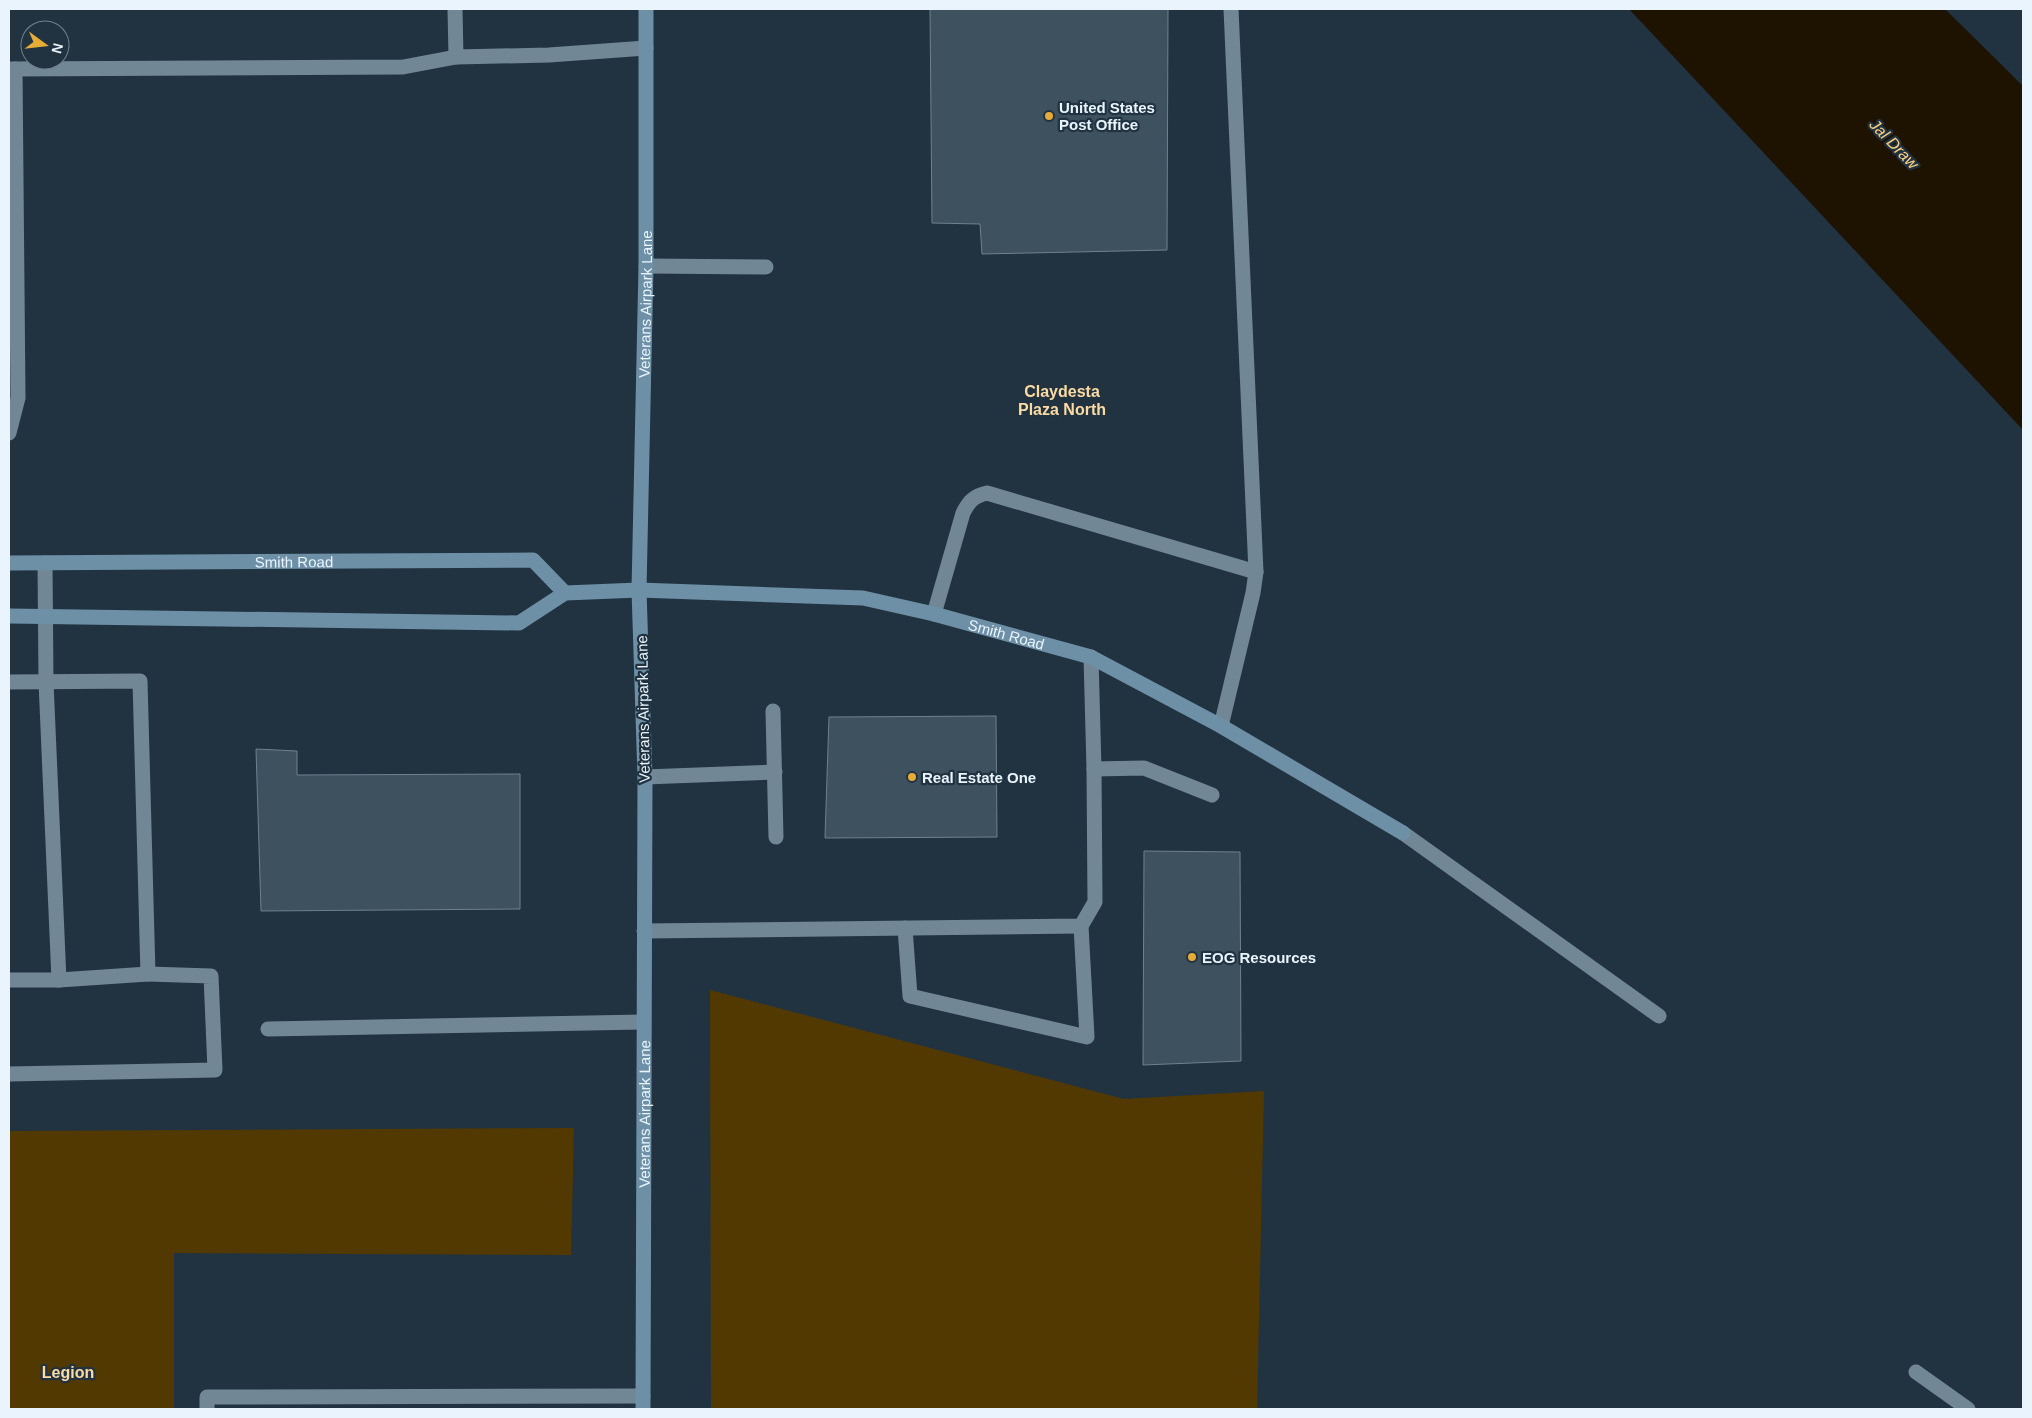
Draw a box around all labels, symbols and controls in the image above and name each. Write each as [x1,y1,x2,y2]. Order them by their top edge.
north arrow [20,20,70,70]
text: N [49,41,67,55]
place label: United States Post Office [1059,99,1155,133]
marker: United States Post Office [1043,110,1055,122]
water label: Jal Draw [1866,115,1923,173]
street label: Veterans Airpark Lane [635,230,655,378]
district label: Claydesta Plaza North [1018,383,1106,418]
street label: Smith Road [255,553,333,570]
street label: Smith Road [966,615,1046,652]
street label: Veterans Airpark Lane [633,635,653,783]
place label: Real Estate One [922,769,1036,786]
marker: Real Estate One [906,771,918,783]
place label: EOG Resources [1202,949,1316,966]
marker: EOG Resources [1186,951,1198,963]
street label: Veterans Airpark Lane [635,1040,653,1188]
district label: Legion [42,1364,94,1381]

